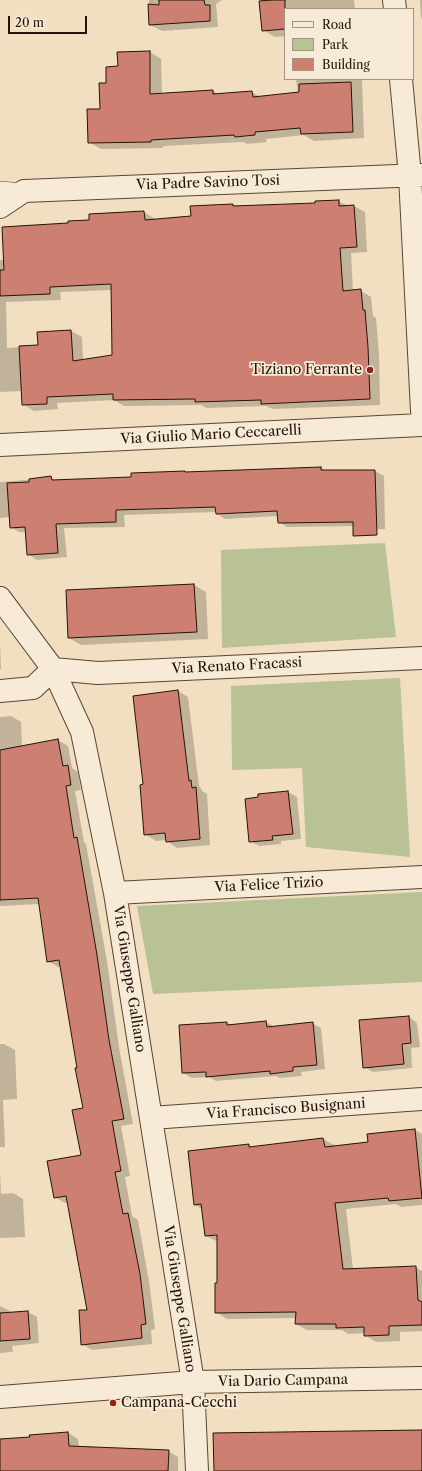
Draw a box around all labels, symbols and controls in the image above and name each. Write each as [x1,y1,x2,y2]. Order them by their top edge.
scale bar [10,8,89,34]
legend [284,8,414,80]
text: 20 m [15,15,44,30]
text: Road [322,17,352,32]
text: Park [322,37,348,52]
text: Building [322,57,370,72]
street label: Via Padre Savino Tosi [136,172,280,194]
place label: Tiziano Ferrante [251,362,362,378]
marker: Tiziano Ferrante [365,365,375,375]
street label: Via Giulio Mario Ceccarelli [120,422,302,448]
street label: Via Renato Fracassi [171,654,303,678]
street label: Via Felice Trizio [214,874,324,896]
street label: Via Giuseppe Galliano [109,904,149,1054]
street label: Via Francisco Busignani [206,1095,366,1123]
street label: Via Giuseppe Galliano [159,1224,199,1374]
street label: Via Dario Campana [218,1371,348,1391]
place label: Campana-Cecchi [121,1395,237,1411]
marker: Campana-Cecchi [108,1398,118,1408]

